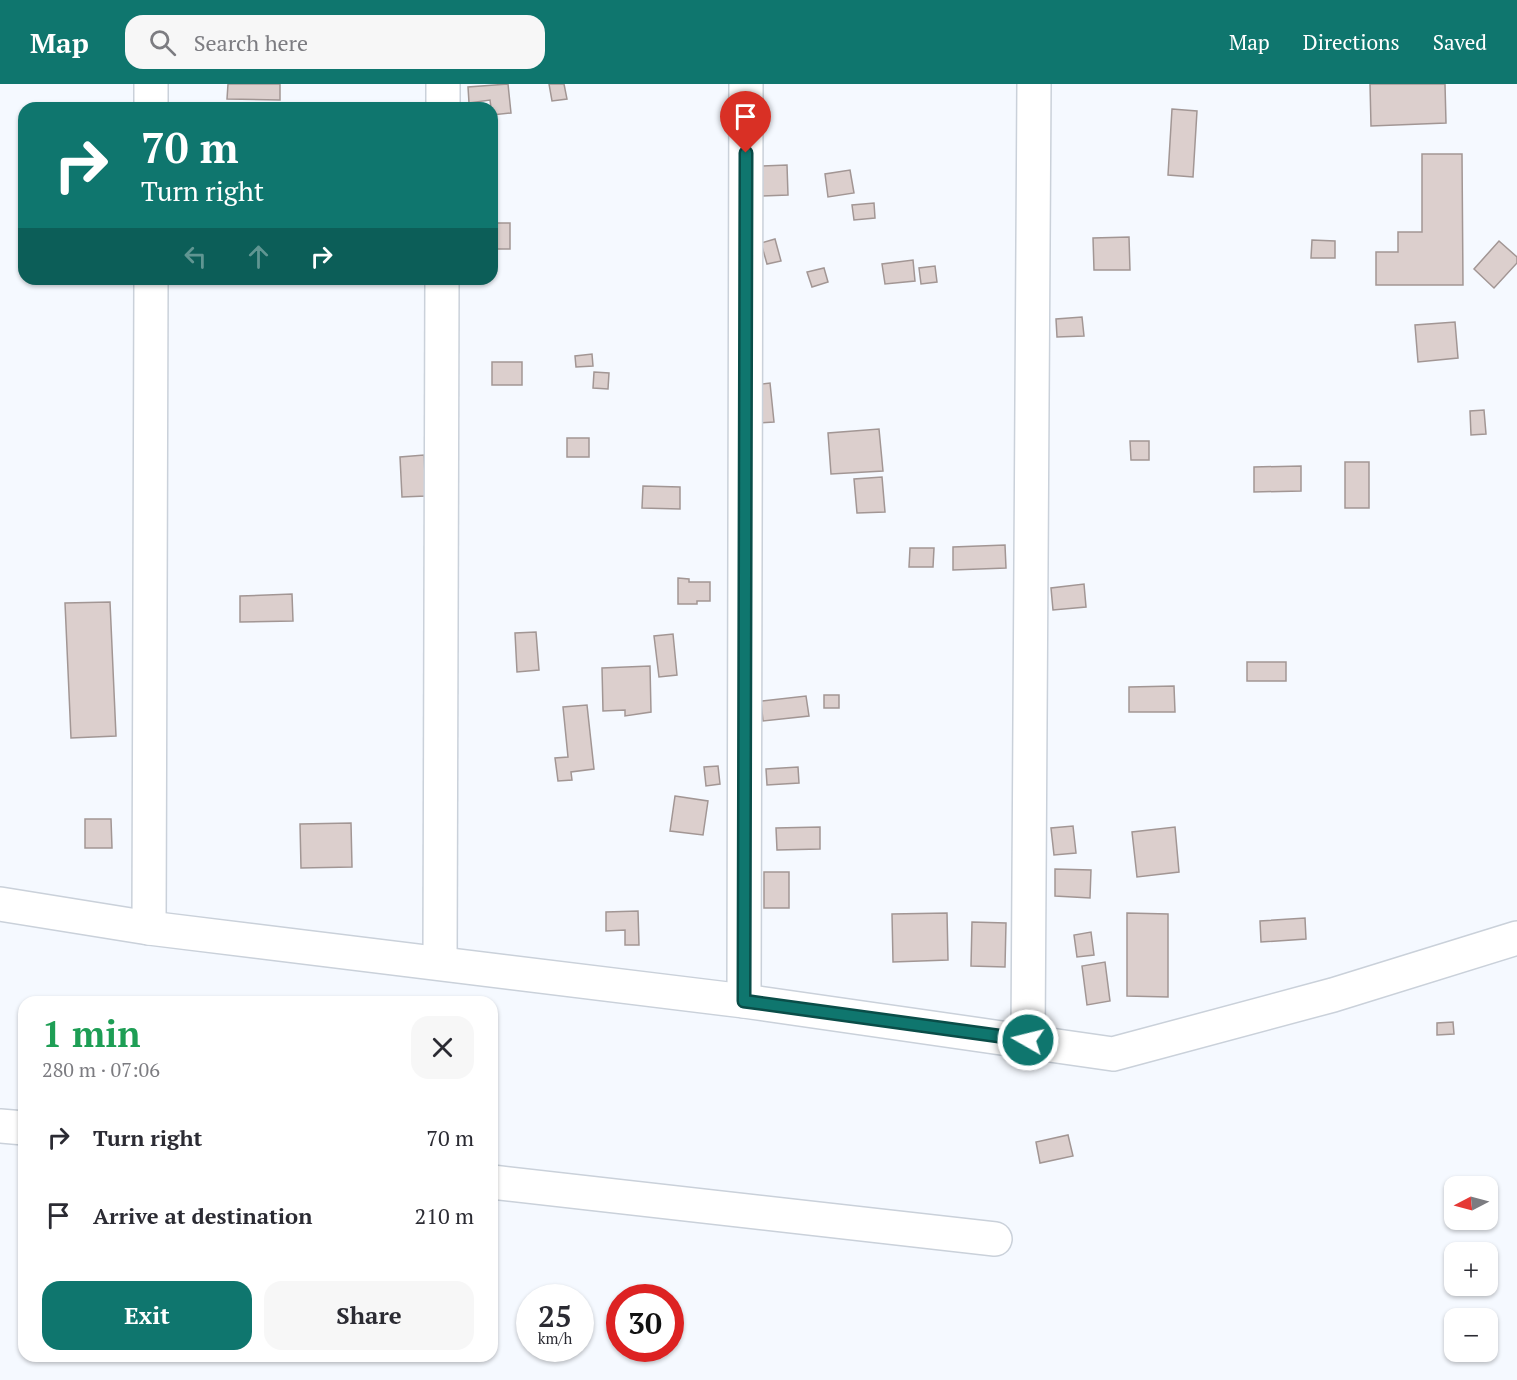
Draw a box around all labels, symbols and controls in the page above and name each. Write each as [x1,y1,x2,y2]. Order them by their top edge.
search box [125,15,545,69]
text: Map [30,24,89,61]
icon: search [146,26,179,59]
text: Search here [194,28,308,57]
text: Map [1229,28,1270,56]
text: Directions [1303,28,1400,56]
text: Saved [1433,28,1487,56]
pin [720,91,771,153]
icon: arrive [729,100,762,133]
text: 70 m [141,119,239,175]
icon: right [42,126,120,204]
text: Turn right [141,173,264,209]
icon: left [179,240,212,273]
icon: ahead [242,240,275,273]
icon: right [305,240,338,273]
position arrow [996,1008,1060,1072]
text: 1 min [42,1010,140,1057]
button: close [411,1016,474,1079]
text: 280 m · 07:06 [42,1056,160,1083]
icon: right [42,1121,75,1154]
text: Turn right [93,1123,202,1152]
text: 70 m [426,1123,474,1152]
north arrow [1444,1176,1498,1230]
map controls [1444,1176,1498,1362]
icon: arrive [42,1199,75,1232]
text: Arrive at destination [93,1201,312,1230]
text: 210 m [414,1201,474,1230]
button: + [1444,1242,1498,1296]
button: Exit [42,1281,252,1350]
button: Share [264,1281,474,1350]
speed limit sign: 30 [606,1284,684,1362]
text: 25 [538,1296,572,1336]
button: − [1444,1308,1498,1362]
text: km/h [538,1328,572,1348]

